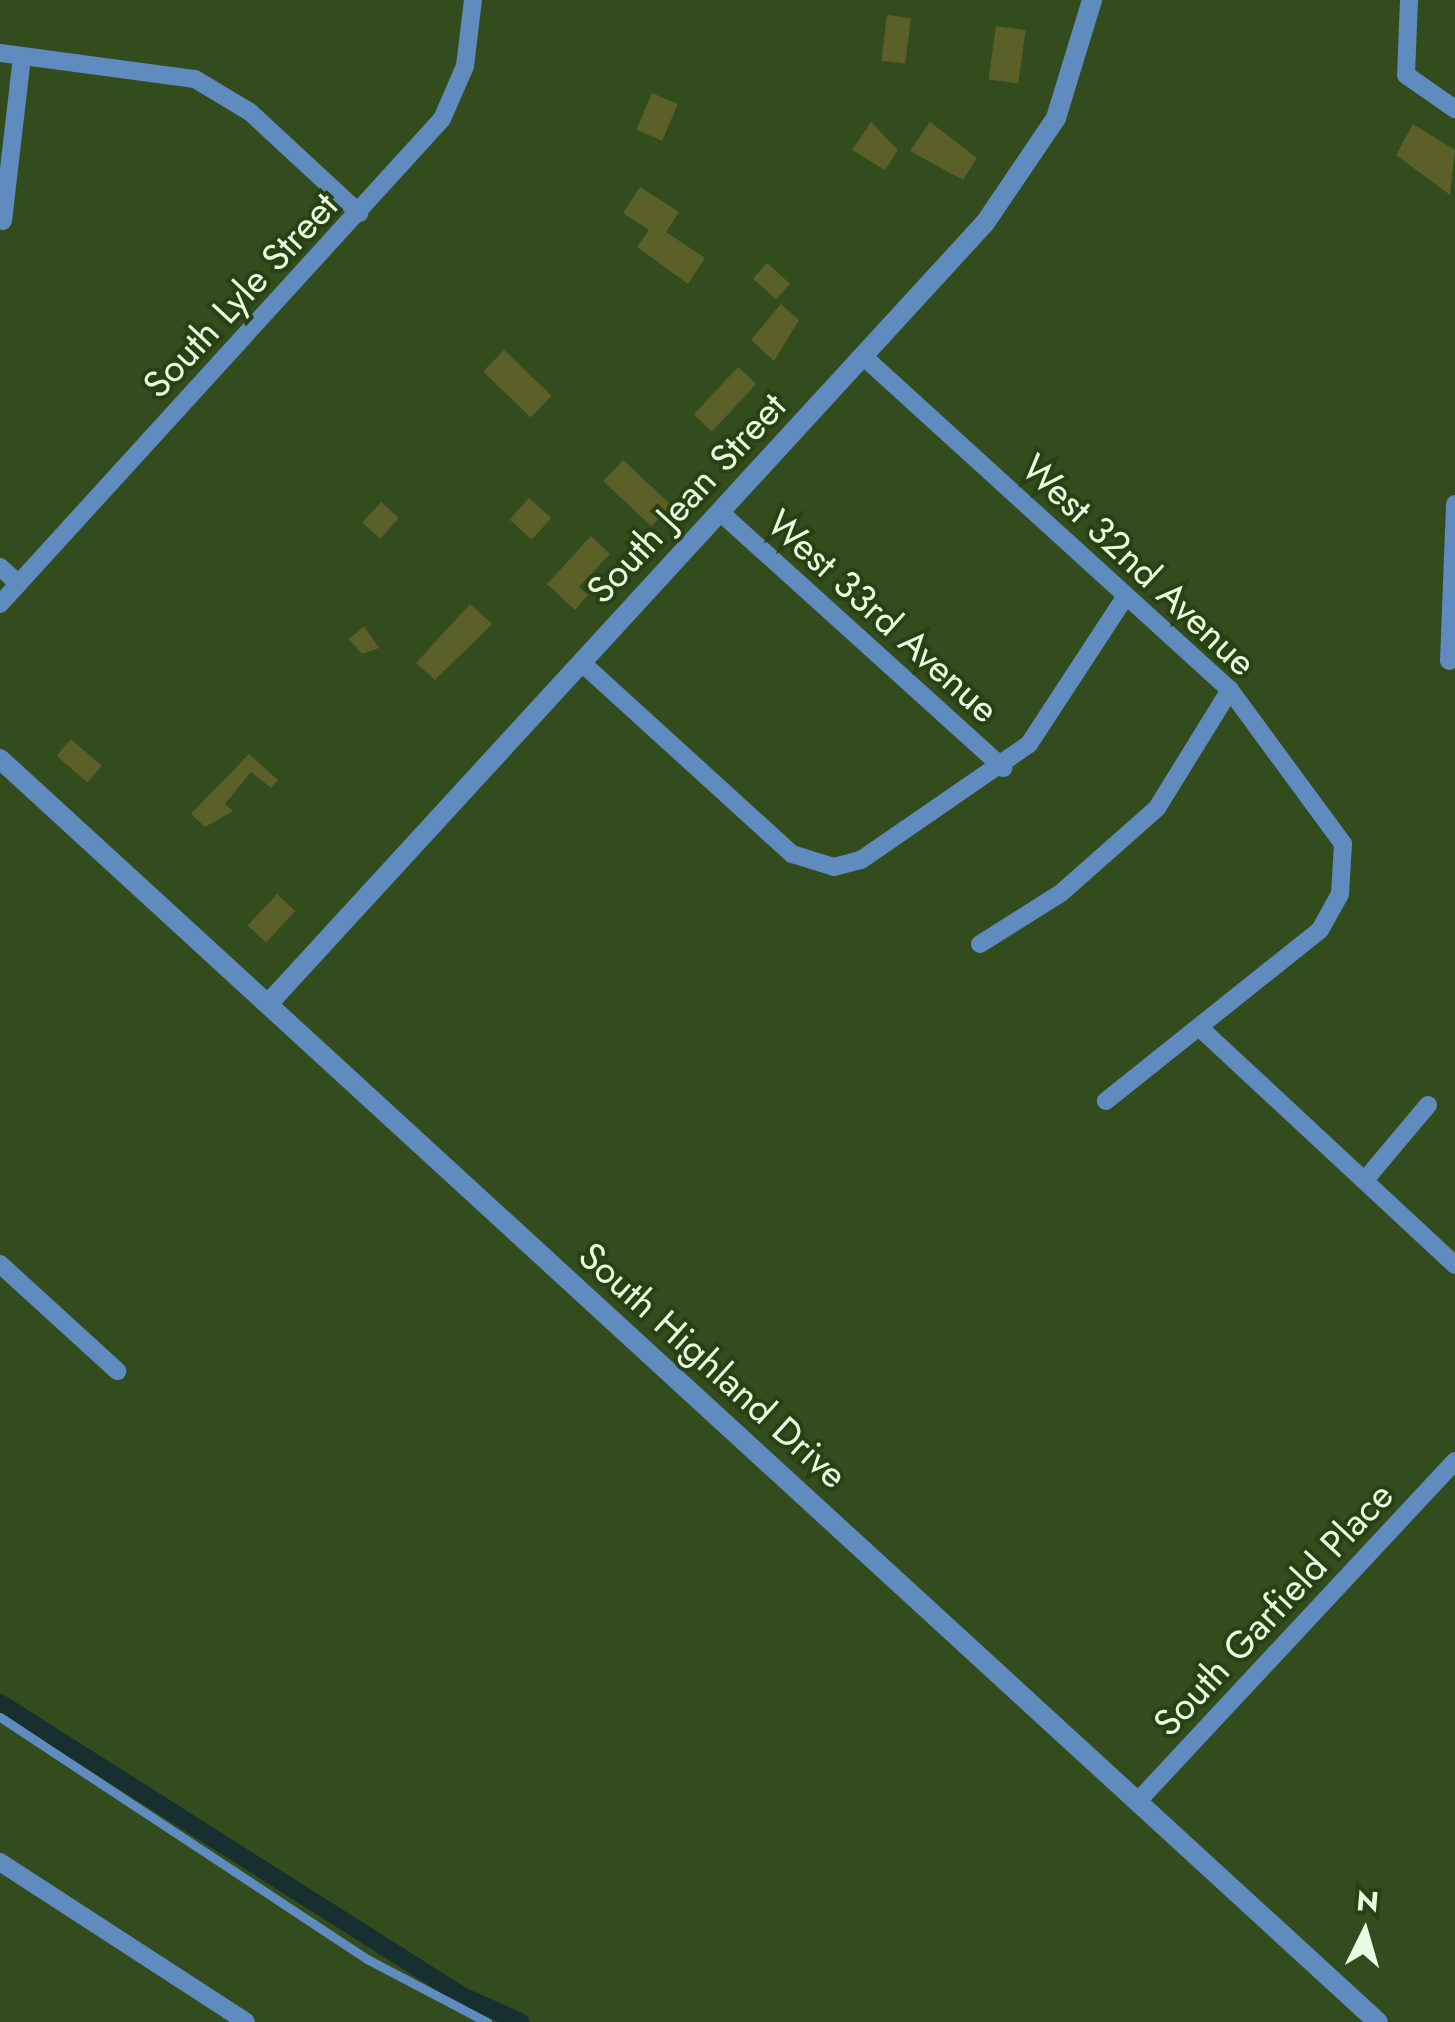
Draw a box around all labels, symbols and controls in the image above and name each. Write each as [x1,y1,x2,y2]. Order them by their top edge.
street label: South Lyle Street [133,183,347,407]
street label: South Jean Street [577,383,795,613]
street label: West 32nd Avenue [1012,445,1266,685]
street label: West 33rd Avenue [758,500,1008,732]
street label: South Highland Drive [569,1233,857,1497]
street label: South Garfield Place [1144,1473,1402,1745]
text: N [1355,1880,1381,1923]
north arrow [1315,1882,1415,1982]

